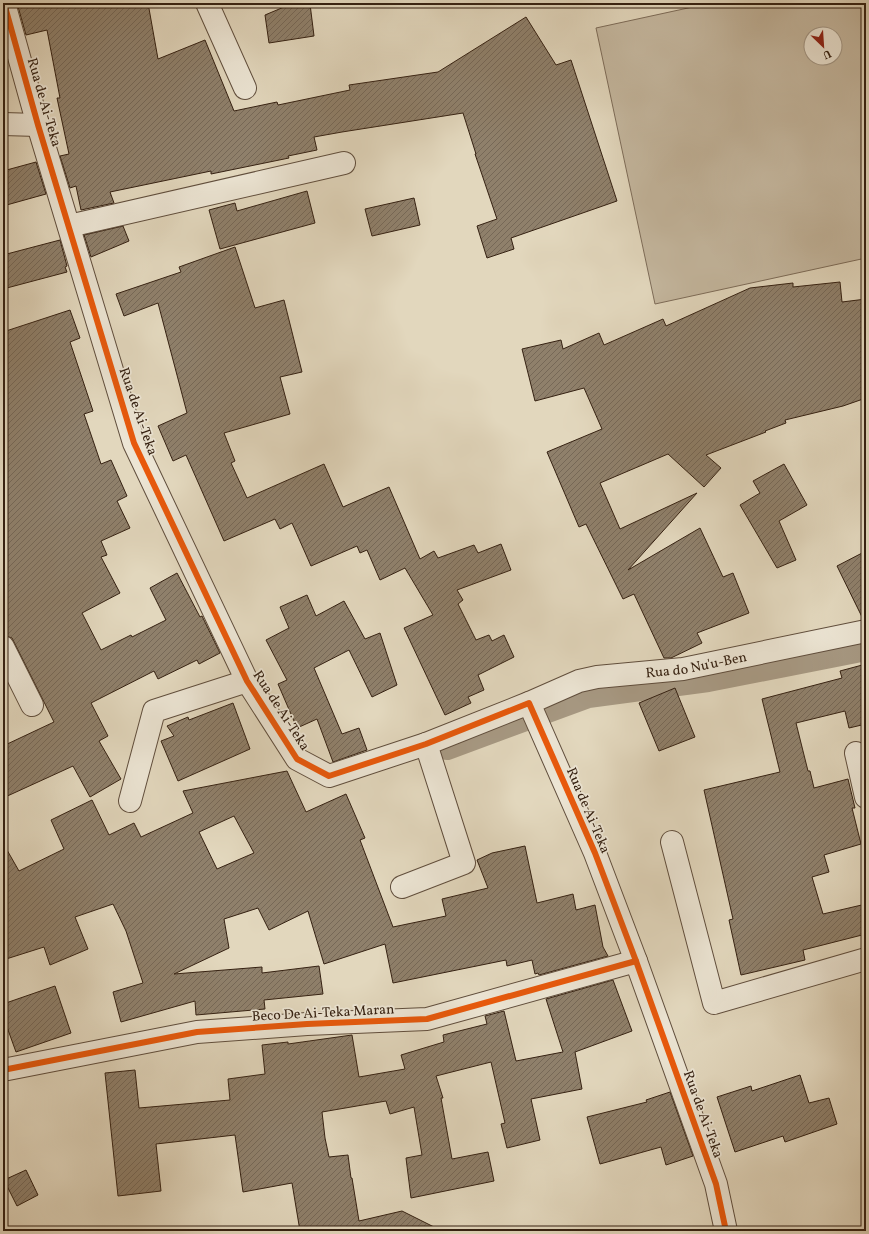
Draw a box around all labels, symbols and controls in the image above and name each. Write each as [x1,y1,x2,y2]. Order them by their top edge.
north arrow [803,26,843,66]
text: U [820,45,833,62]
street label: Rua de Ai-Teka [22,56,65,149]
street label: Rua de Ai-Teka [114,365,162,458]
street label: Rua do Nu'u-Ben [645,648,749,683]
street label: Rua de Ai-Teka [248,667,314,755]
street label: Rua de Ai-Teka [561,765,614,857]
street label: Beco De Ai-Teka Maran [251,1000,395,1027]
street label: Rua de Ai-Teka [678,1068,727,1161]

